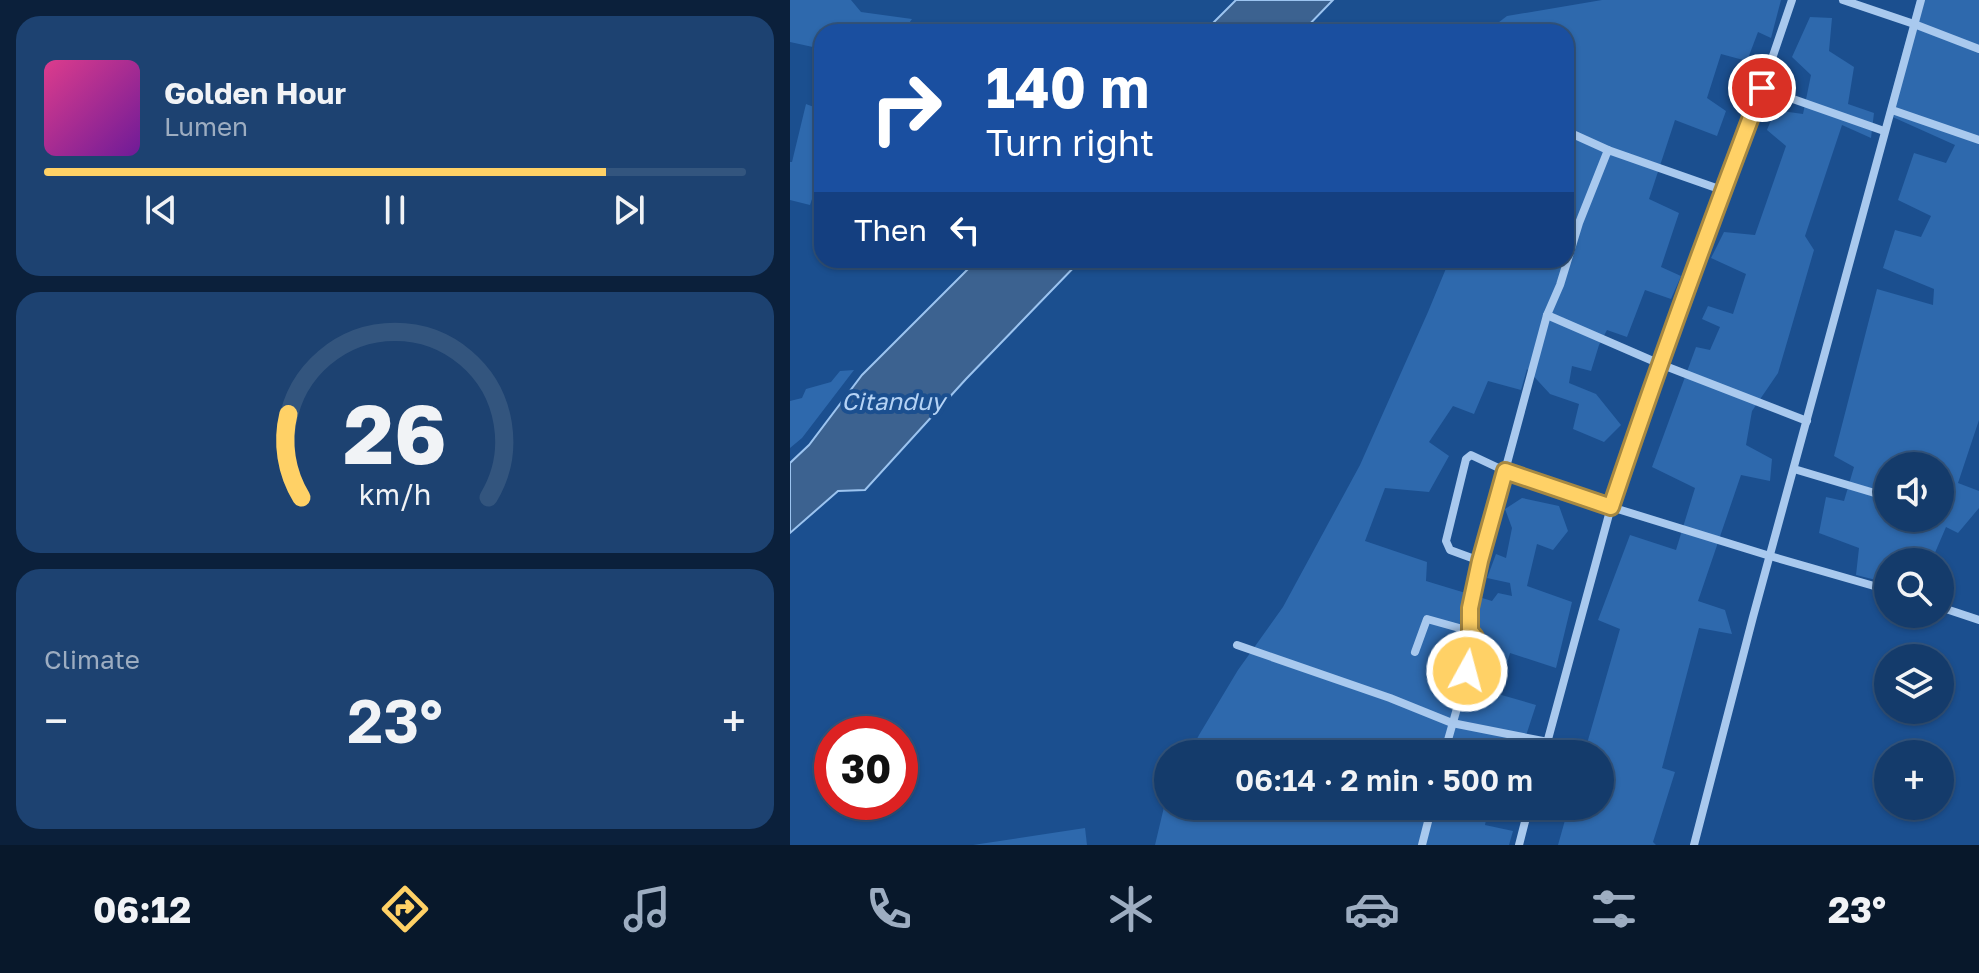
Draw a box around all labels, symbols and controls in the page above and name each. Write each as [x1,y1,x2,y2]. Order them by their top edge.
text: 140 m [986,53,1149,120]
pin [1728,54,1796,122]
icon: right [854,56,958,160]
icon: arrive [1740,66,1784,110]
text: Golden Hour [164,75,346,111]
text: Lumen [164,111,248,142]
text: Turn right [986,121,1154,164]
icon: previous [139,188,183,232]
icon: pause [373,188,417,232]
icon: next [607,188,651,232]
icon: left [943,208,987,252]
text: Then [854,212,927,248]
text: 26 [343,382,447,482]
water label: Citanduy [841,386,948,416]
map controls [1874,452,1954,820]
button: sound [1874,452,1954,532]
text: km/h [359,478,431,512]
button: search [1874,548,1954,628]
position arrow [1425,629,1509,713]
text: Climate [44,644,140,675]
button: layers [1874,644,1954,724]
text: 23° [347,684,443,756]
text: − [44,694,68,747]
text: + [722,694,746,747]
speed limit sign: 30 [814,716,918,820]
button: + [1874,740,1954,820]
text: 06:14 · 2 min · 500 m [1235,762,1533,798]
icon: directions [377,881,433,937]
icon: music [619,881,675,937]
icon: phone [861,881,917,937]
icon: climate [1103,881,1159,937]
icon: car [1344,881,1400,937]
icon: filters [1586,881,1642,937]
text: 06:12 [93,888,191,931]
text: 23° [1828,888,1886,931]

